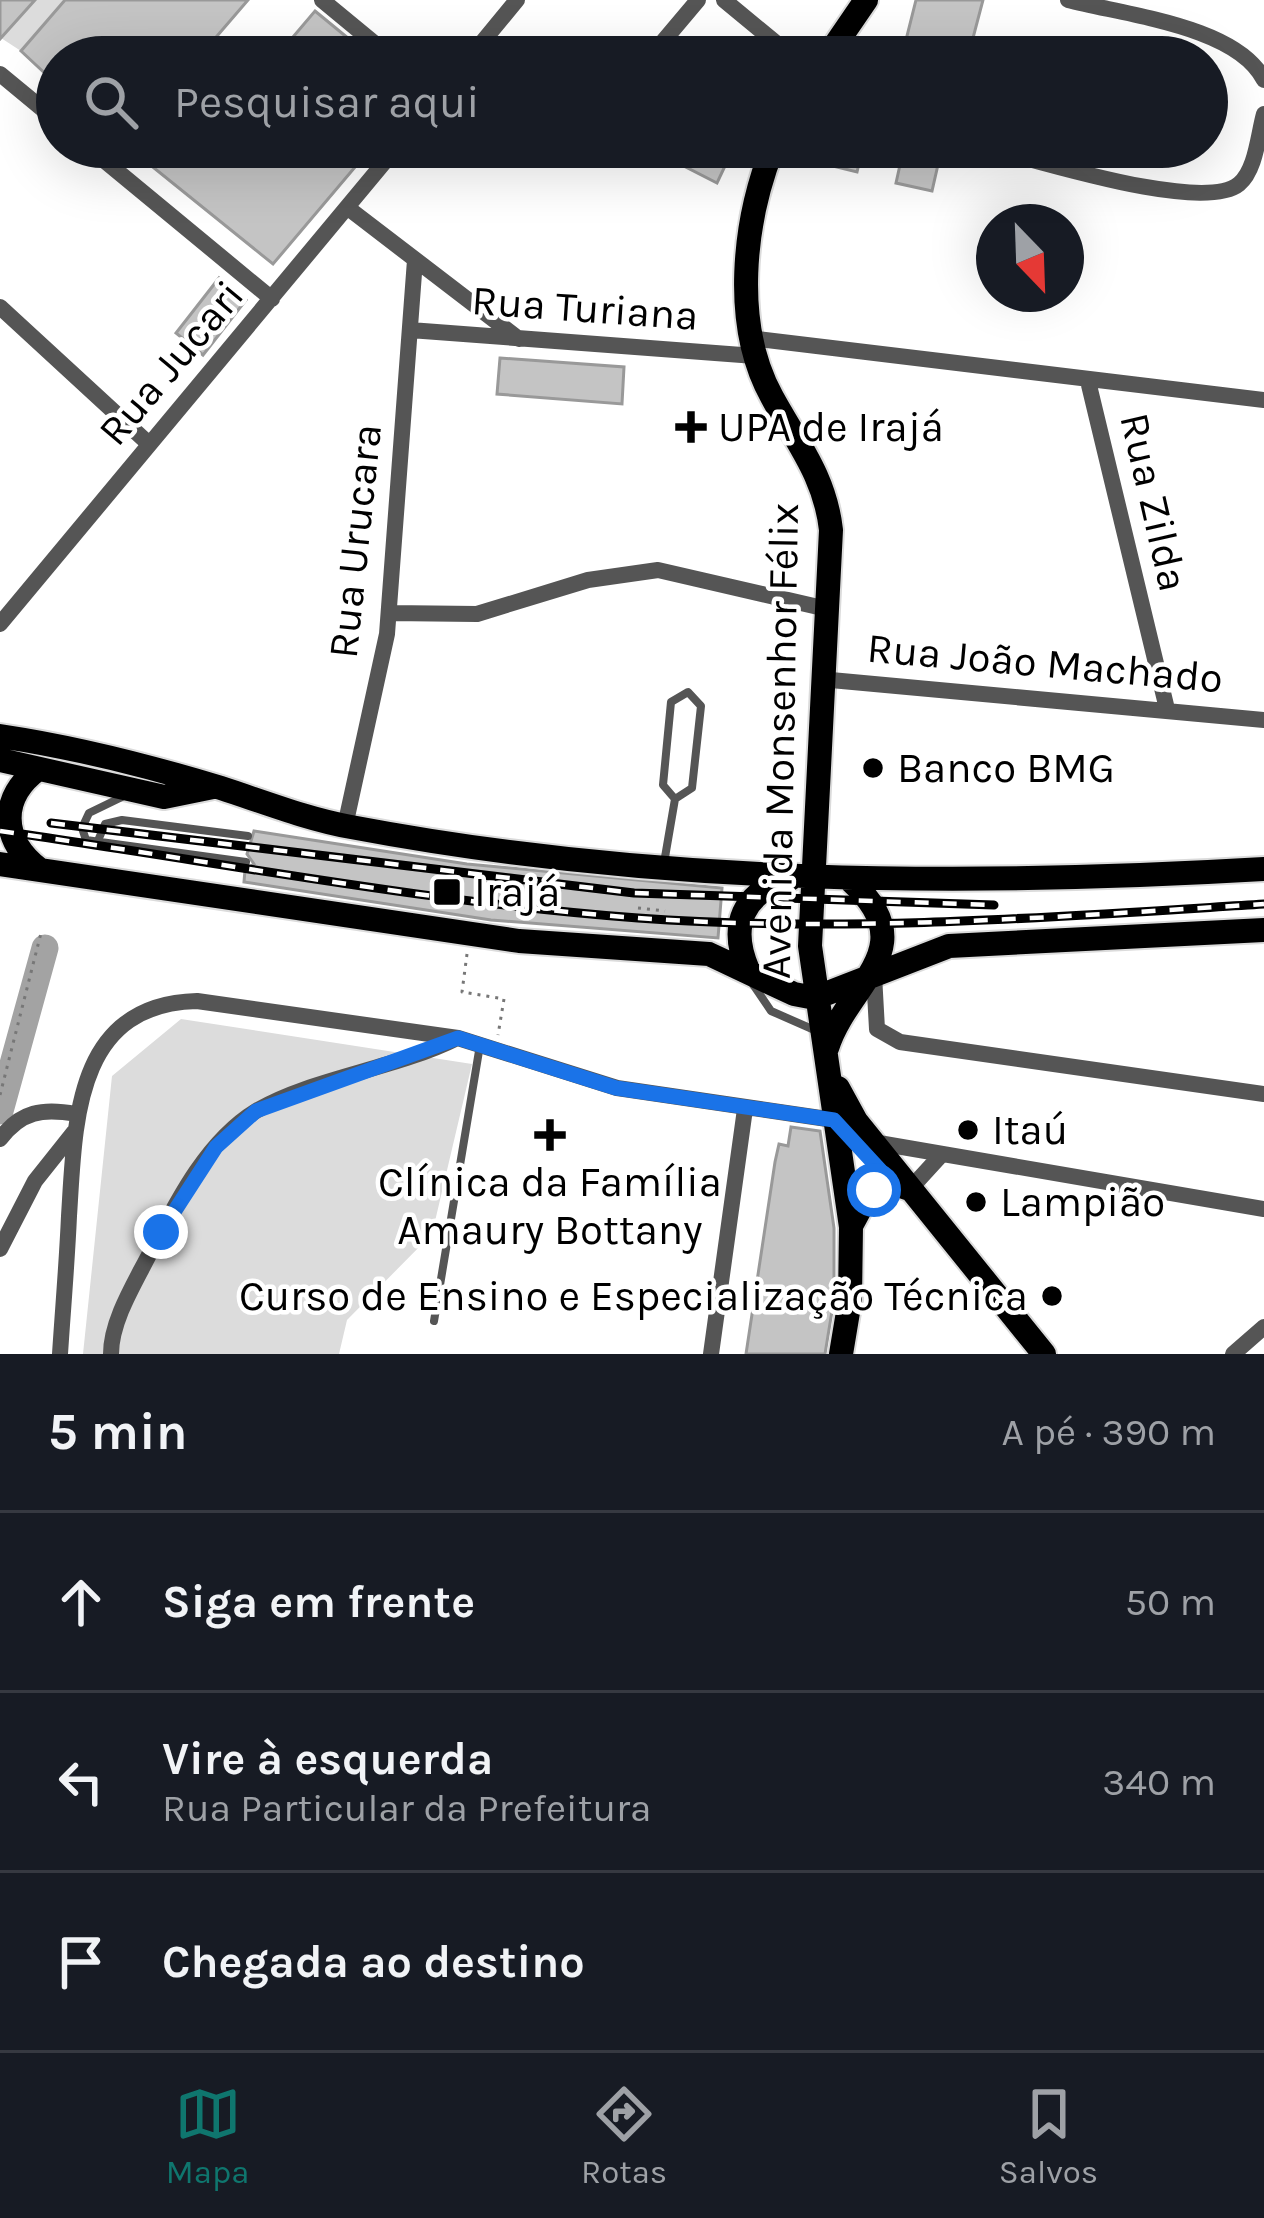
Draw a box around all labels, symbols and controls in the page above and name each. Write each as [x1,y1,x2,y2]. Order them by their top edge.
search box [36,36,1228,168]
icon: search [78,69,144,135]
text: Pesquisar aqui [174,76,480,128]
north arrow [976,204,1084,312]
street label: Rua Jucari [88,271,254,455]
street label: Rua Turiana [470,275,700,341]
place label: UPA de Irajá [718,402,944,452]
street label: Rua Zilda [1109,408,1199,596]
marker: UPA de Irajá [675,411,707,443]
street label: Rua Urucara [318,421,392,661]
street label: Avenida Monsenhor Félix [751,502,809,980]
street label: Rua João Machado [865,623,1225,703]
place label: Banco BMG [897,743,1115,793]
marker: Banco BMG [860,755,886,781]
place label: Irajá [474,867,560,917]
marker: Irajá [431,876,463,908]
place label: Itaú [992,1105,1068,1155]
marker: Itaú [955,1117,981,1143]
marker: Clínica da Família Amaury Bottany [534,1119,566,1151]
place label: Clínica da Família Amaury Bottany [378,1157,722,1255]
route start [847,1163,901,1217]
place label: Lampião [1000,1177,1165,1227]
marker: Lampião [963,1189,989,1215]
route end [134,1205,188,1259]
place label: Curso de Ensino e Especialização Técnica [239,1271,1028,1321]
marker: Curso de Ensino e Especialização Técnica [1039,1283,1065,1309]
text: 5 min [48,1402,188,1462]
text: A pé · 390 m [1001,1409,1216,1455]
icon: ahead [48,1569,114,1635]
text: Siga em frente [162,1576,475,1628]
text: 50 m [1125,1579,1216,1625]
text: Vire à esquerda [162,1733,493,1785]
icon: left [48,1749,114,1815]
text: 340 m [1102,1759,1216,1805]
text: Rua Particular da Prefeitura [162,1785,652,1831]
icon: arrive [48,1929,114,1995]
text: Chegada ao destino [162,1936,585,1988]
tab: Mapa [166,2081,249,2191]
tab: Rotas [581,2081,667,2191]
tab: Salvos [999,2081,1098,2191]

